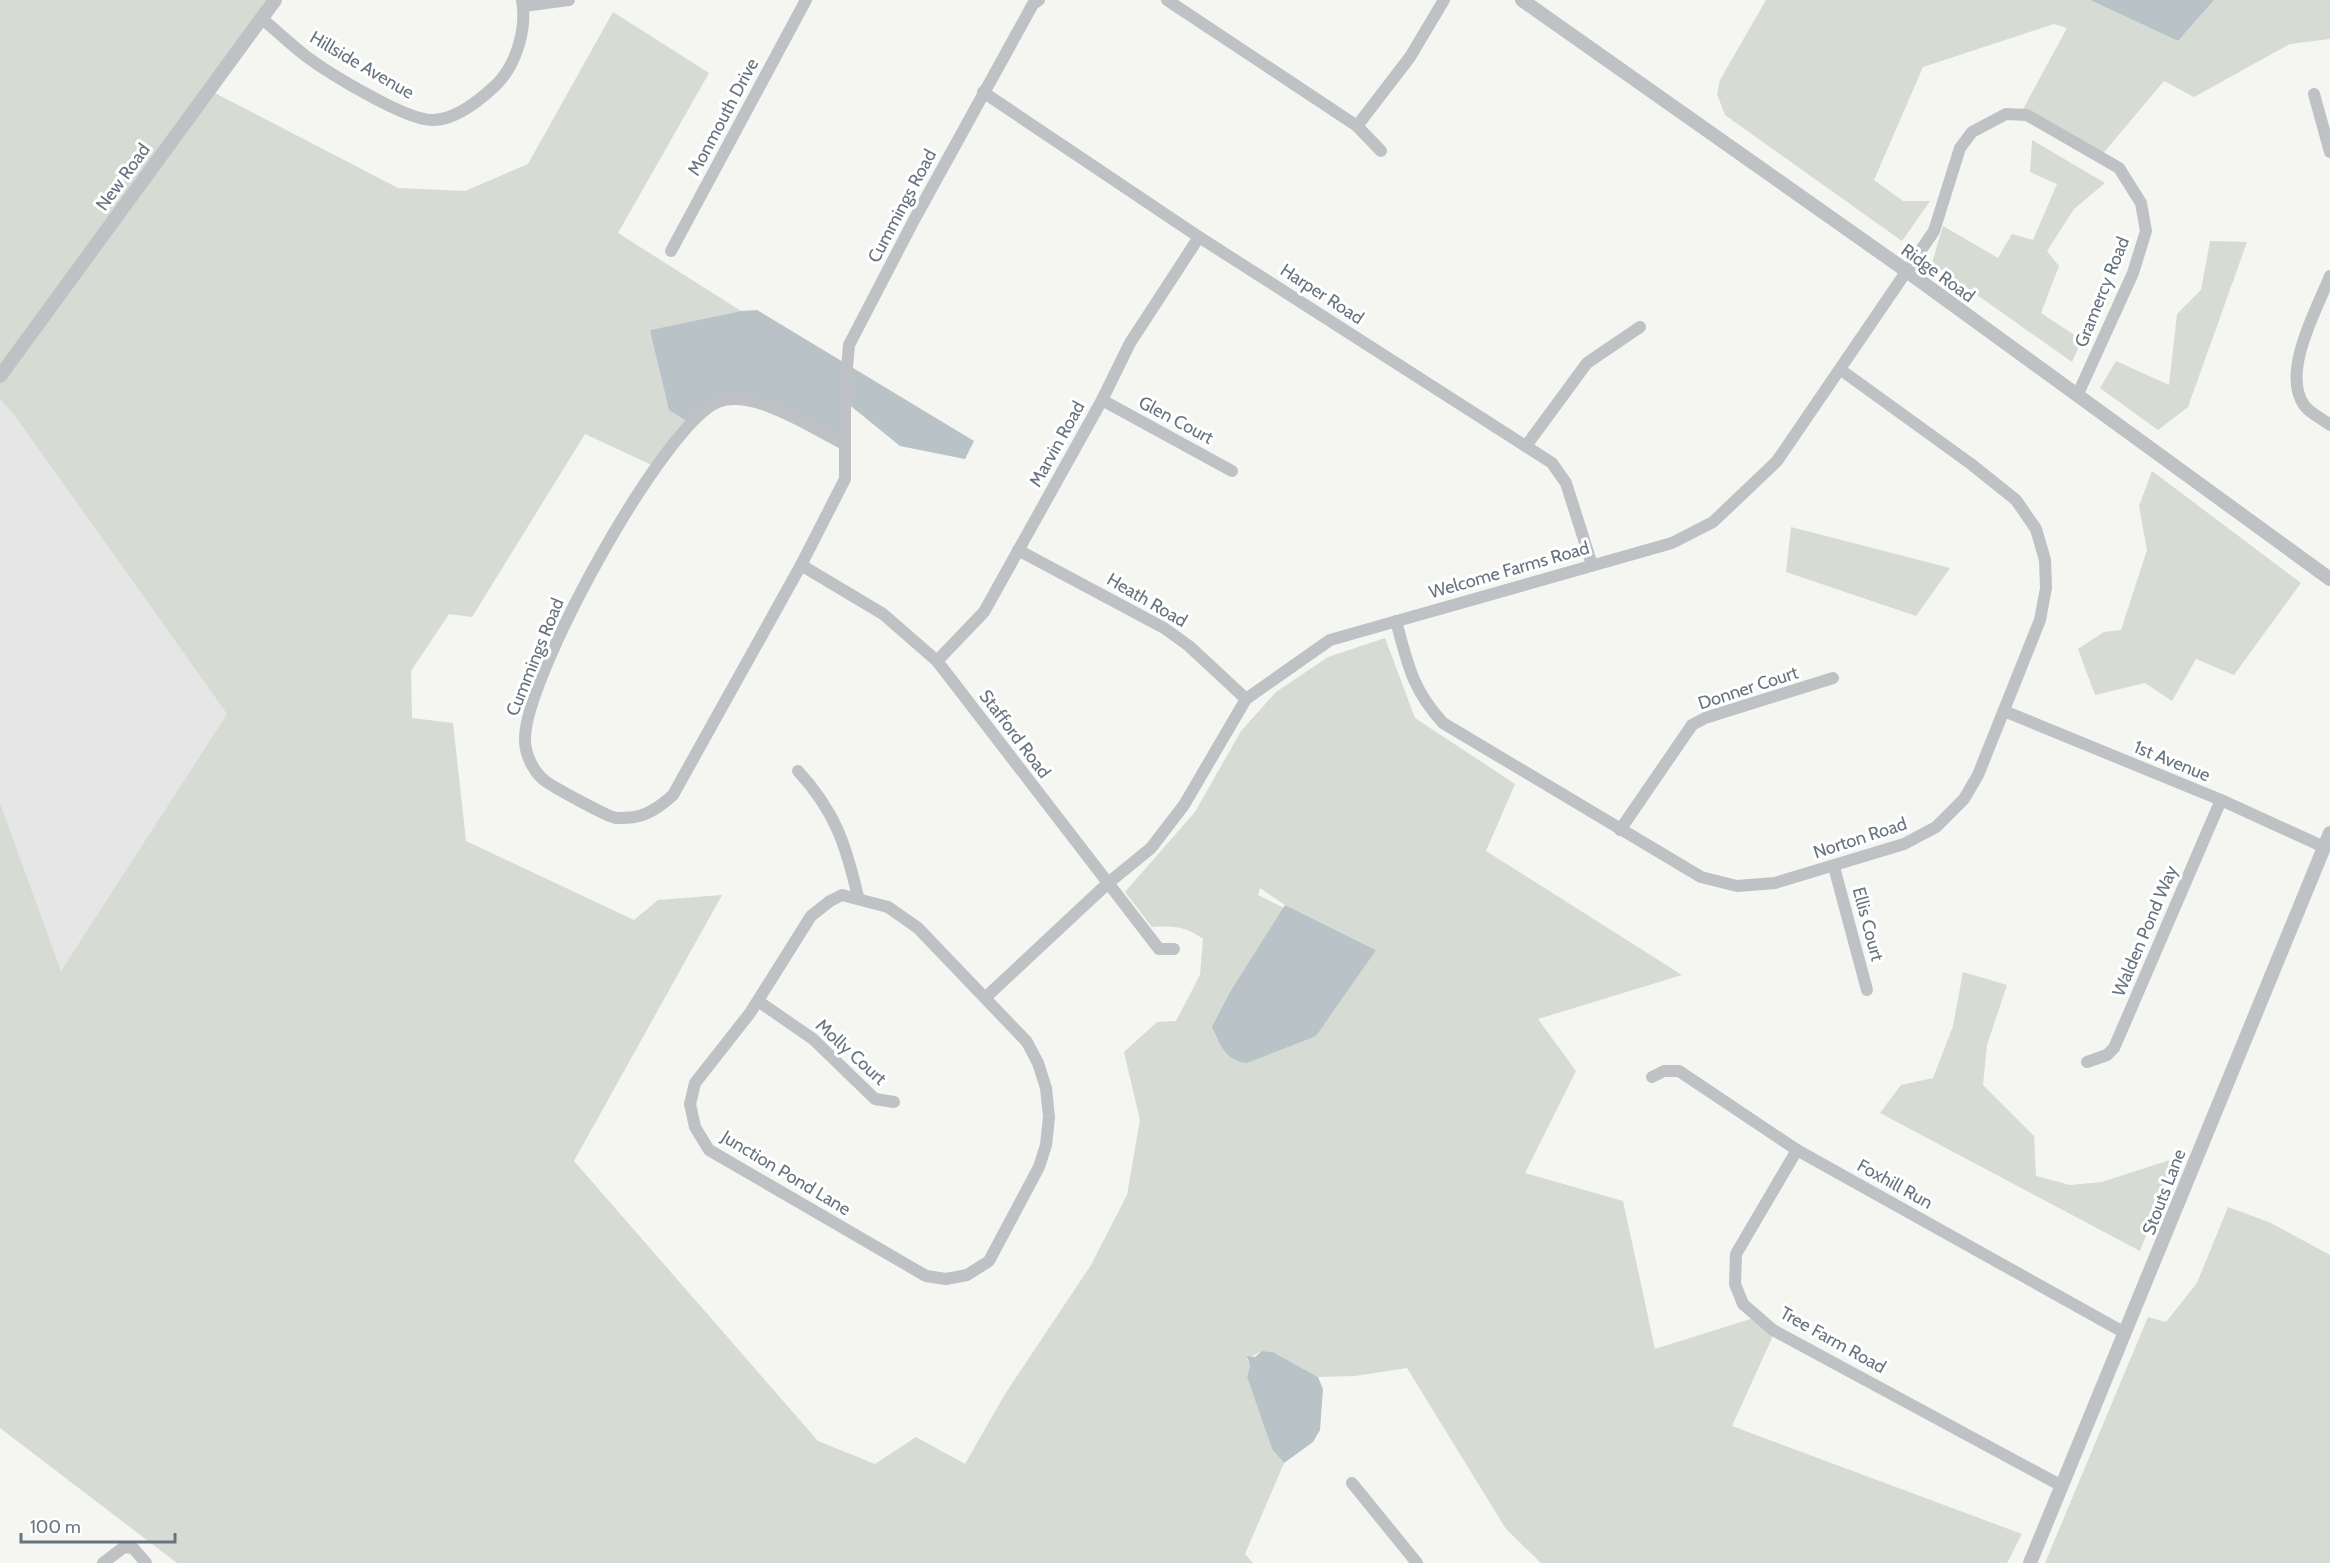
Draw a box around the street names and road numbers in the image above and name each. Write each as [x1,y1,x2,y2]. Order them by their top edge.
street label: Hillside Avenue [306,26,418,104]
street label: Monmouth Drive [683,55,763,179]
street label: New Road [91,139,155,215]
street label: Cummings Road [863,146,941,266]
street label: Gramercy Road [2070,234,2134,350]
street label: Ridge Road [1897,239,1979,307]
street label: Harper Road [1276,259,1368,329]
street label: Glen Court [1135,391,1217,449]
street label: Marvin Road [1024,397,1090,491]
street label: Welcome Farms Road [1426,537,1592,603]
street label: Heath Road [1103,568,1191,632]
street label: Cummings Road [501,595,569,719]
street label: Donner Court [1695,661,1801,715]
street label: Stafford Road [975,685,1055,783]
street label: 1st Avenue [2131,736,2213,786]
street label: Norton Road [1810,813,1910,863]
street label: Walden Pond Way [2107,862,2183,1000]
street label: Ellis Court [1848,885,1888,963]
street label: Molly Court [811,1014,891,1090]
street label: Junction Pond Lane [716,1125,855,1220]
street label: Stouts Lane [2138,1146,2190,1238]
street label: Foxhill Run [1853,1154,1937,1214]
street label: Tree Farm Road [1776,1302,1890,1378]

